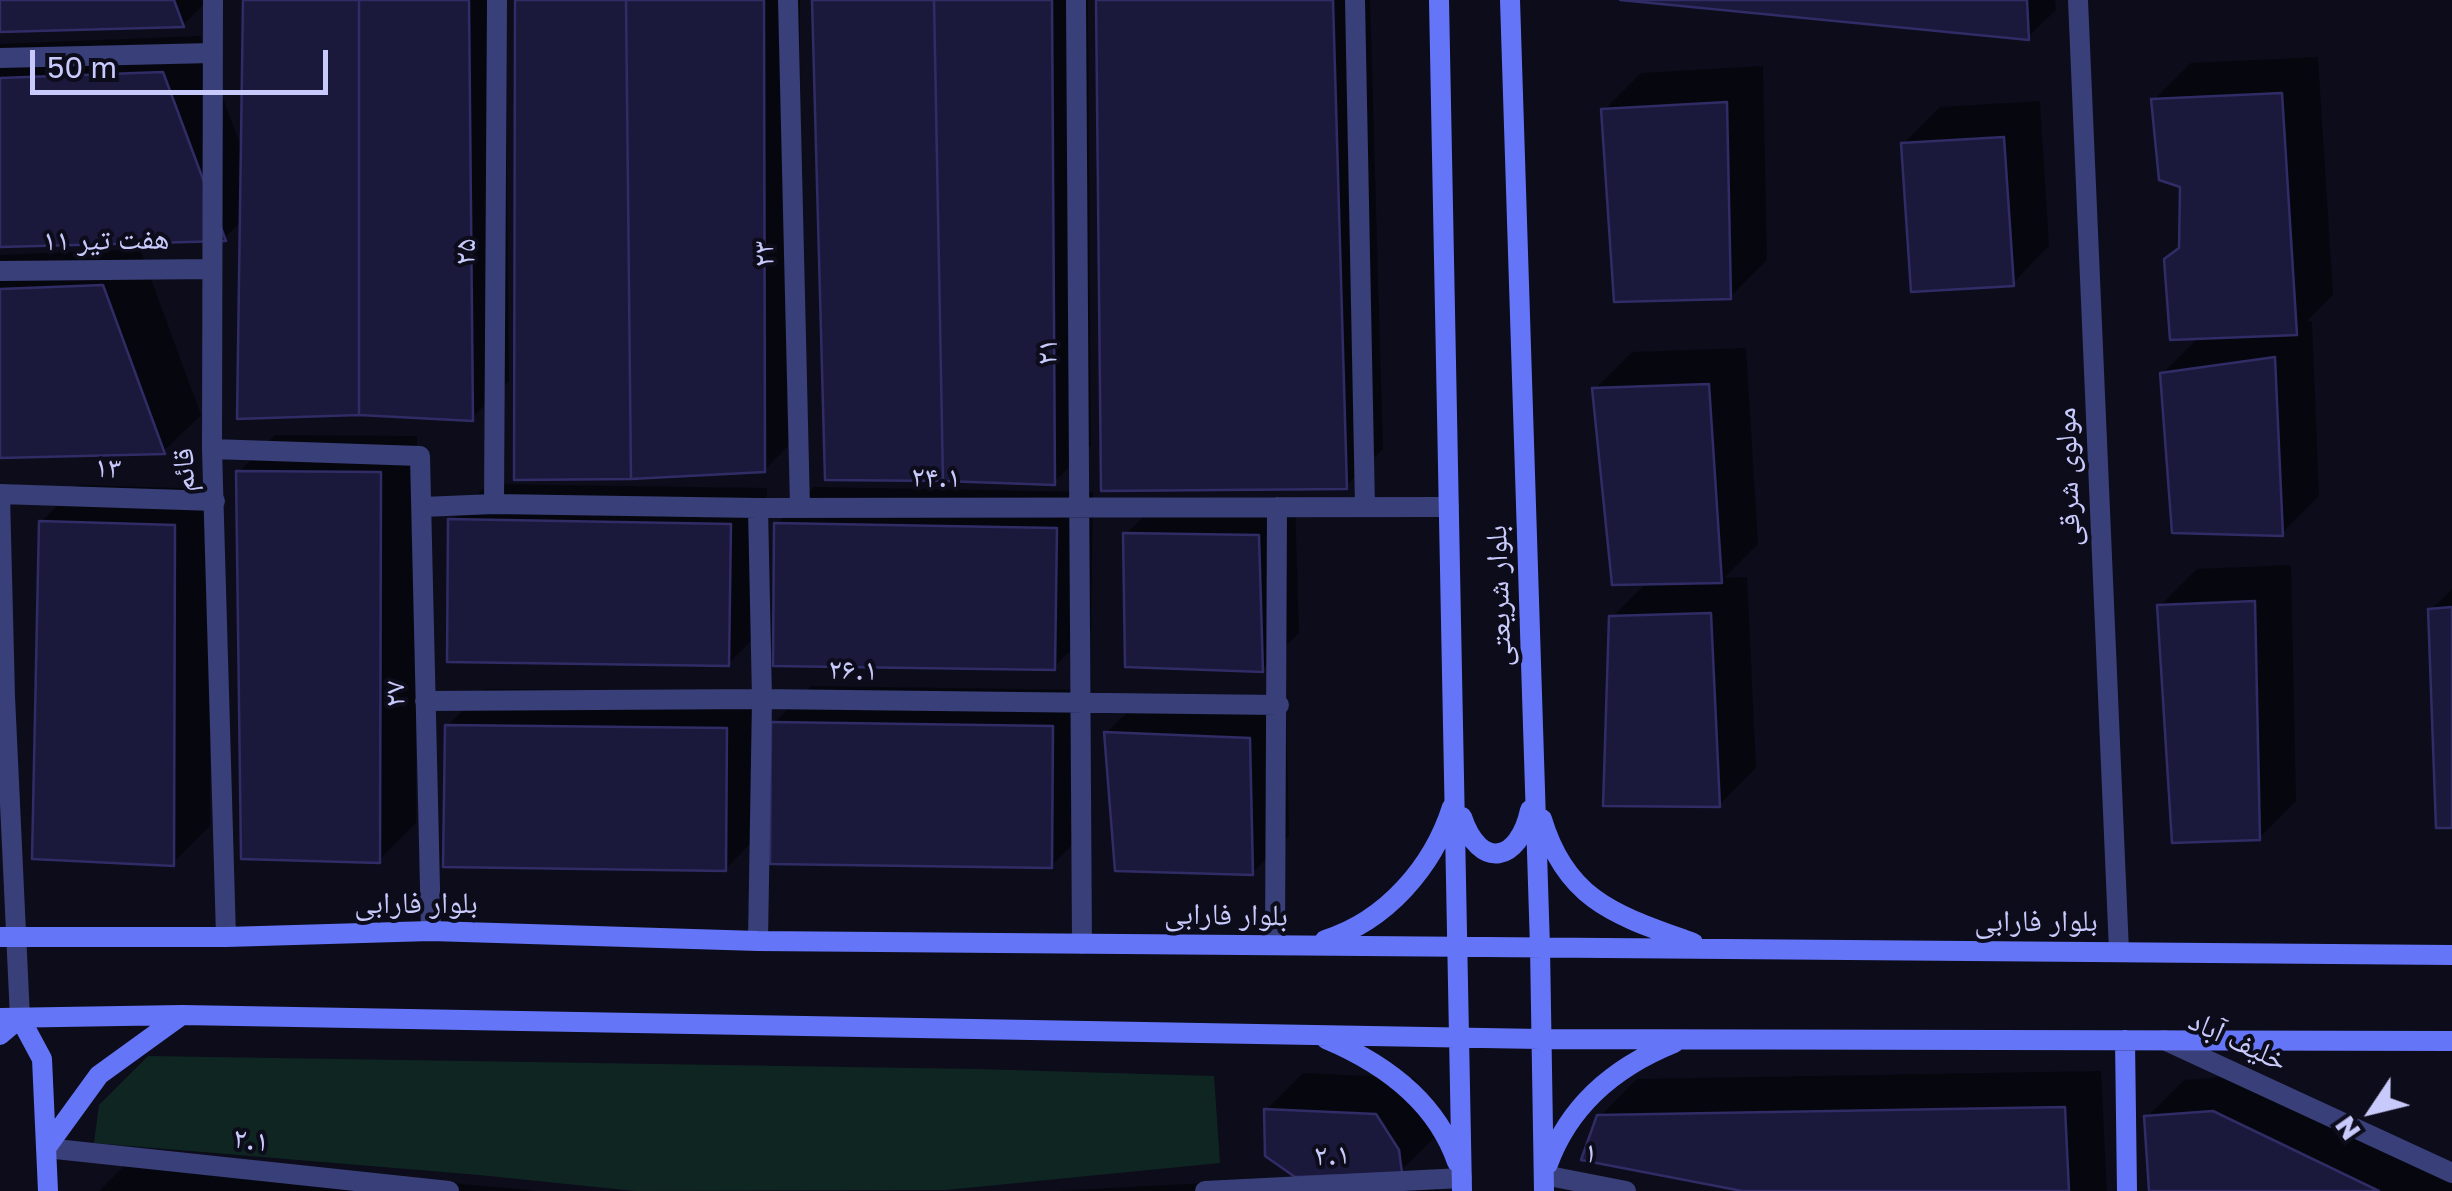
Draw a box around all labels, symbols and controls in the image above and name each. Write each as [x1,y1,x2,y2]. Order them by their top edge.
scale bar [35,30,332,92]
text: 50 m [47,49,117,85]
street label: هفت تیر ۱۱ [42,221,170,259]
street label: ۲۵ [447,239,483,265]
street label: ۲۳ [746,240,782,268]
street label: ۲۱ [1029,339,1065,365]
street label: مولوی شرقی [2048,407,2088,547]
street label: قائم [165,447,203,493]
street label: ۱۳ [94,450,122,486]
street label: ۲۴.۱ [911,459,961,495]
street label: بلوار شریعتی [1479,524,1519,668]
street label: ۲۶.۱ [828,652,878,688]
street label: ۲۷ [377,680,413,708]
street label: بلوار فارابی [354,885,478,921]
street label: بلوار فارابی [1164,896,1288,934]
street label: بلوار فارابی [1974,903,2098,939]
street label: خلیف آباد [2183,1003,2293,1079]
north arrow [2322,1061,2422,1161]
text: N [2327,1110,2367,1147]
street label: ۲.۱ [231,1120,271,1160]
street label: ۱ [1581,1134,1601,1172]
street label: ۲.۱ [1313,1136,1351,1174]

